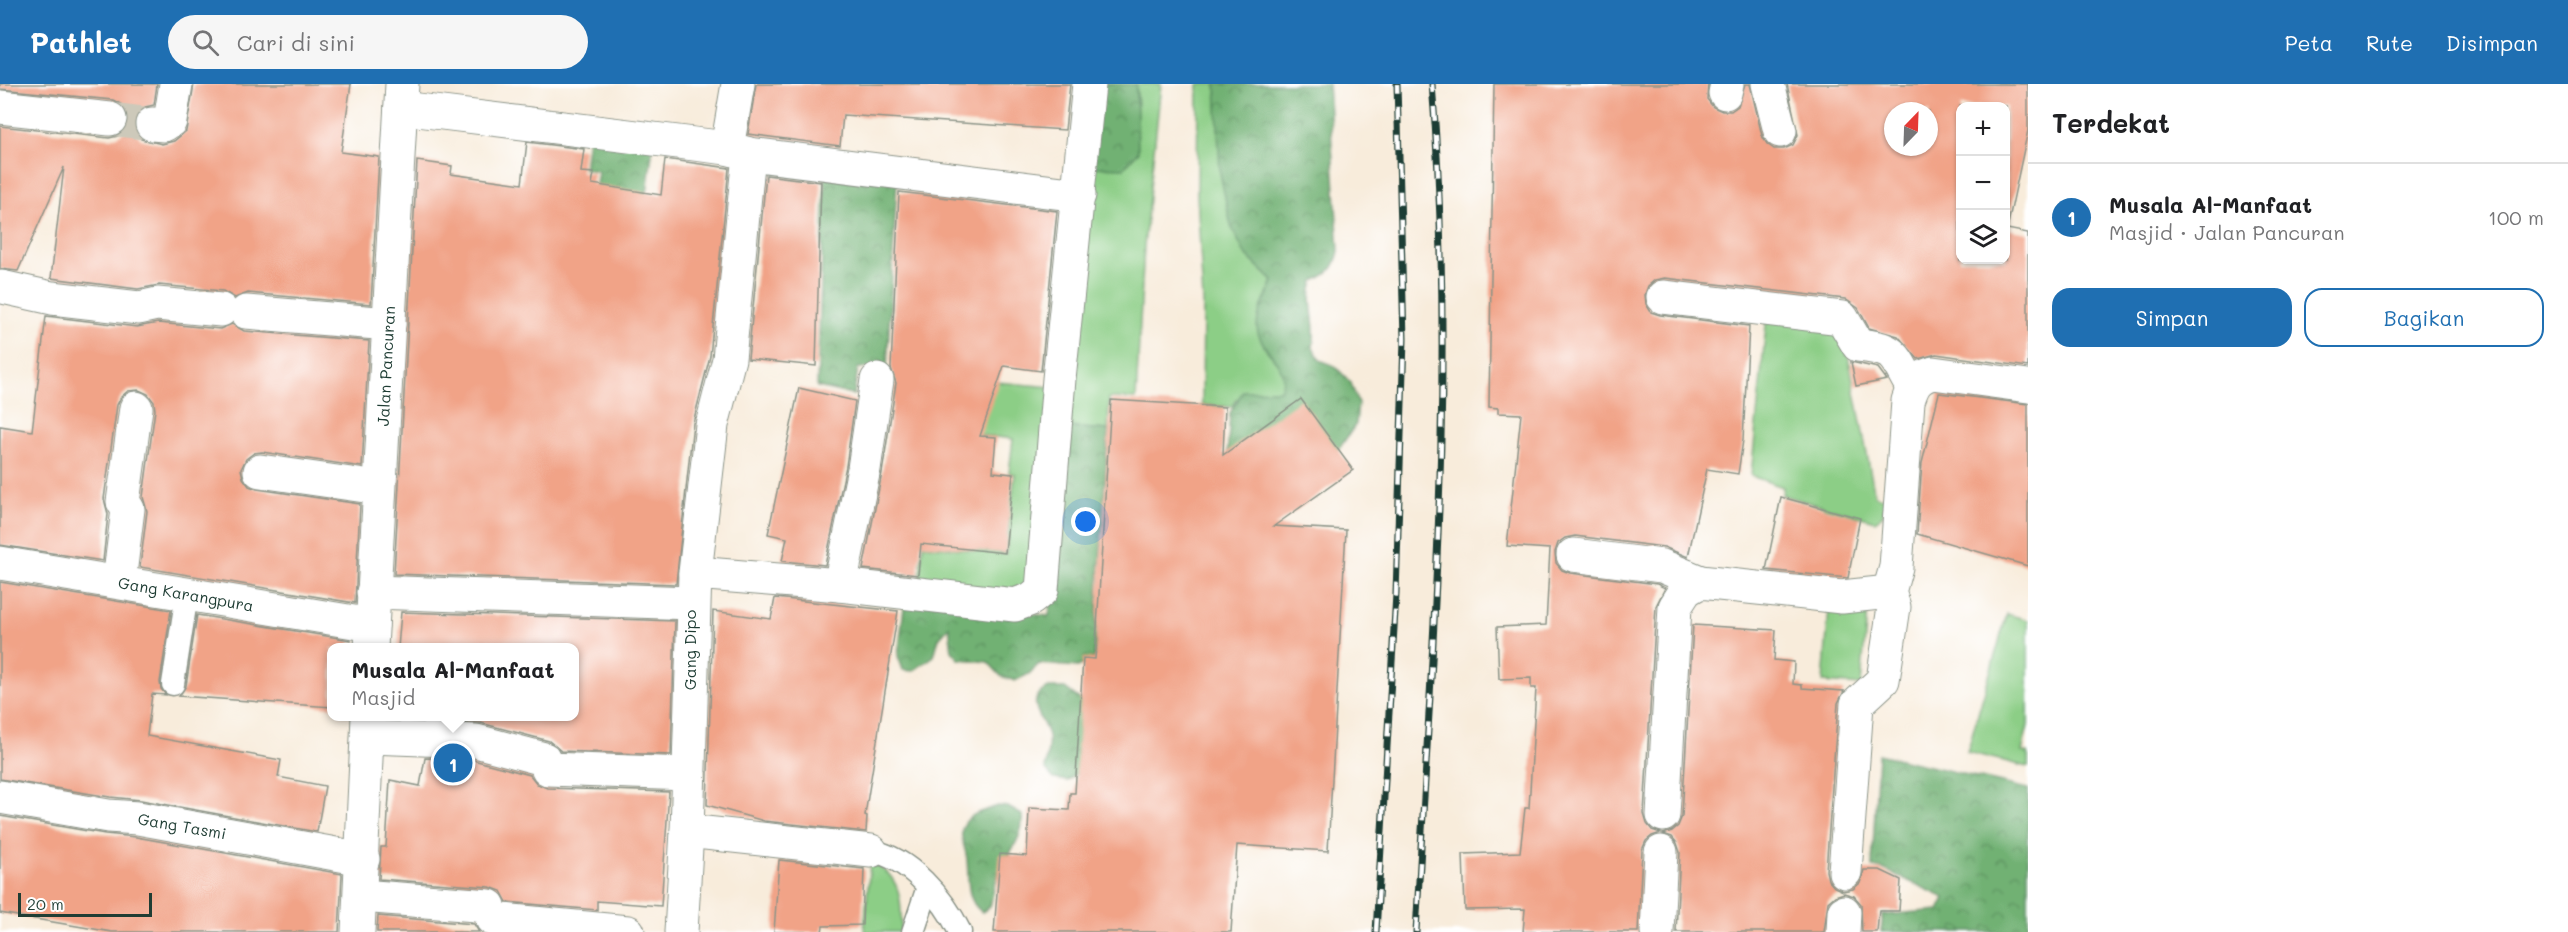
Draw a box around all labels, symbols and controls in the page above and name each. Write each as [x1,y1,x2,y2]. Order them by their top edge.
search box [168,15,588,69]
text: Pathlet [30,24,132,60]
icon: search [189,26,222,59]
text: Cari di sini [237,28,355,57]
text: Peta [2285,29,2333,56]
text: Rute [2366,29,2413,56]
text: Disimpan [2446,29,2538,56]
north arrow [1884,102,1938,156]
map controls [1956,102,2010,264]
button: + [1956,102,2010,156]
text: Terdekat [2052,106,2170,140]
button: − [1956,156,2010,210]
text: Musala Al-Manfaat [2109,190,2312,219]
text: 1 [2067,204,2076,230]
text: 100 m [2488,204,2544,230]
button: layers [1956,210,2010,264]
text: Masjid · Jalan Pancuran [2109,219,2345,245]
button: Simpan [2052,288,2292,347]
button: Bagikan [2304,288,2544,347]
street label: Jalan Pancuran [372,305,399,427]
your location [1071,507,1100,536]
street label: Gang Karangpura [117,571,256,616]
street label: Gang Dipo [679,610,700,690]
popup [327,643,579,721]
text: Musala Al-Manfaat [351,655,555,684]
text: Masjid [351,684,415,710]
pin: 1 [434,740,472,786]
street label: Gang Tasmi [136,807,228,844]
scale bar [18,890,152,918]
text: 20 m [27,893,64,914]

